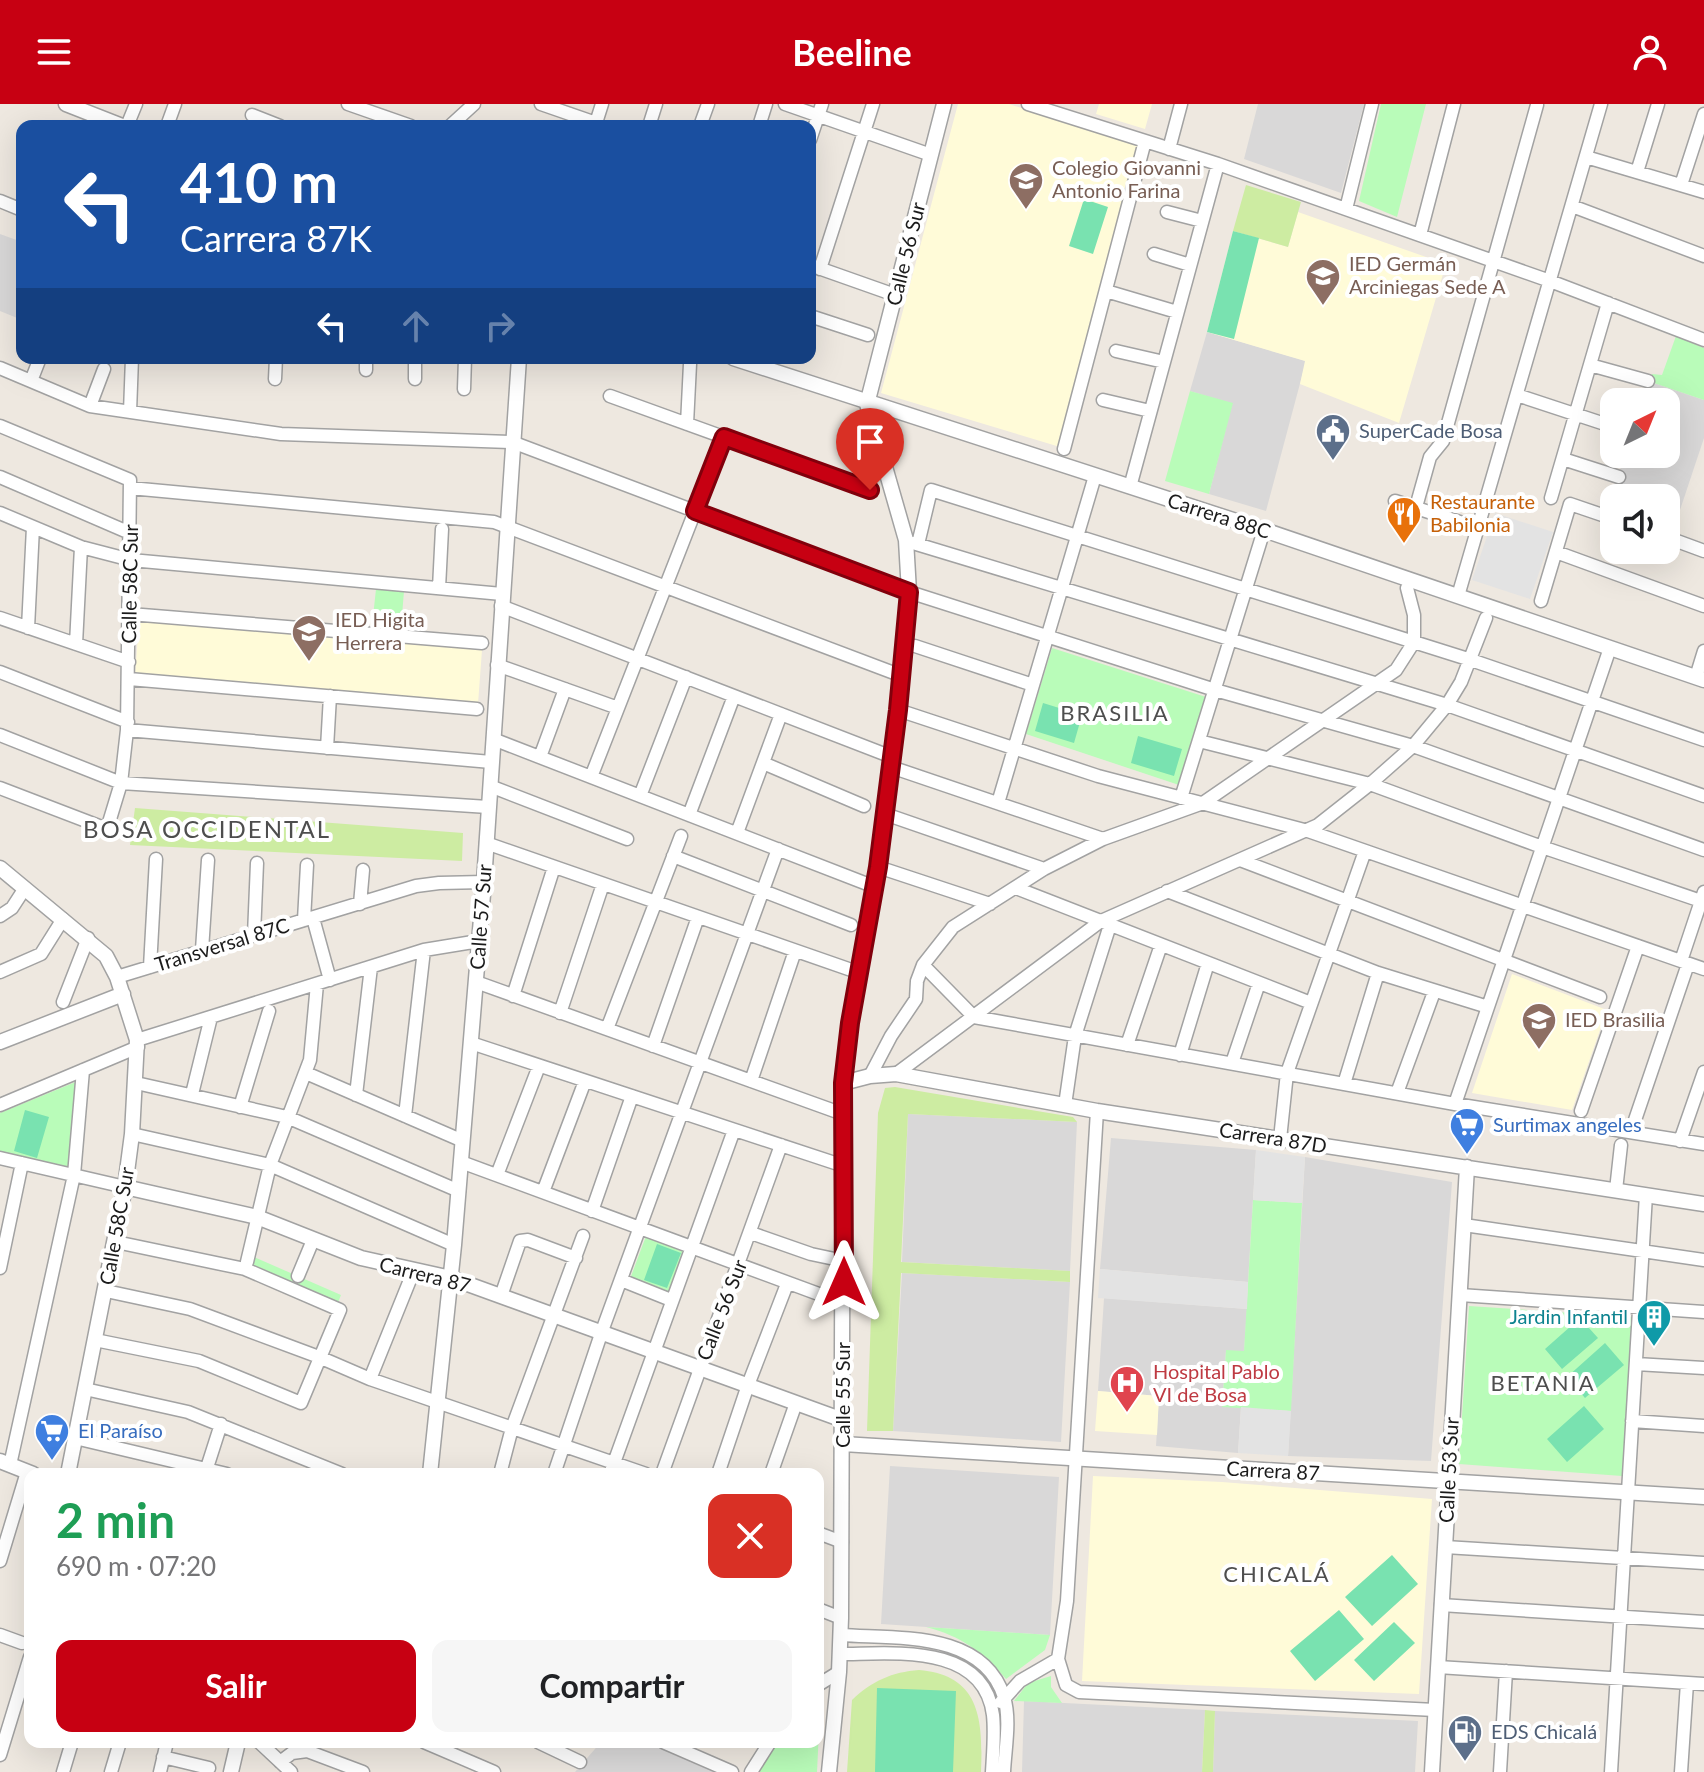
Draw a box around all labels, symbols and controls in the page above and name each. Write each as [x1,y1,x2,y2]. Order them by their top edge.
icon: menu [32,30,76,74]
text: Beeline [792,30,912,74]
icon: person [1628,30,1672,74]
text: 410 m [180,148,338,215]
icon: left [48,152,152,256]
place label: Colegio Giovanni Antonio Farina [1052,155,1201,202]
school or university icon: Colegio Giovanni Antonio Farina [1007,161,1045,211]
street label: Calle 56 Sur [881,199,930,308]
text: Carrera 87K [180,216,372,260]
place label: IED Germán Arciniegas Sede A [1349,251,1506,298]
school or university icon: IED Germán Arciniegas Sede A [1304,257,1342,307]
icon: left [310,304,354,348]
icon: ahead [394,304,438,348]
icon: right [478,304,522,348]
north arrow [1600,388,1680,468]
map controls [1600,388,1680,564]
pin [836,408,904,490]
public building icon: SuperCade Bosa [1314,412,1352,462]
place label: SuperCade Bosa [1359,418,1503,442]
icon: arrive [848,420,892,464]
button: sound [1600,484,1680,564]
street label: Carrera 88C [1165,487,1274,543]
place label: Restaurante Babilonia [1430,489,1535,536]
restaurant icon: Restaurante Babilonia [1385,495,1423,545]
street label: Calle 58C Sur [116,523,142,644]
place label: IED Higita Herrera [335,607,425,654]
school or university icon: IED Higita Herrera [290,613,328,663]
district label: BRASILIA [1060,699,1170,726]
district label: BOSA OCCIDENTAL [83,814,331,843]
street label: Calle 57 Sur [464,863,496,971]
street label: Transversal 87C [152,912,292,976]
school or university icon: IED Brasilia [1520,1001,1558,1051]
place label: IED Brasilia [1565,1007,1665,1031]
supermarket icon: Surtimax angeles [1448,1106,1486,1156]
place label: Surtimax angeles [1493,1112,1642,1136]
street label: Carrera 87D [1218,1117,1329,1157]
street label: Calle 58C Sur [94,1164,138,1287]
position arrow [802,1240,886,1324]
street label: Carrera 87 [377,1251,473,1297]
street label: Calle 56 Sur [691,1255,751,1363]
building icon: Jardin Infantil [1635,1298,1673,1348]
place label: Jardin Infantil [1509,1304,1628,1328]
street label: Calle 55 Sur [830,1341,854,1448]
place label: Hospital Pablo VI de Bosa [1153,1359,1280,1406]
hospital icon: Hospital Pablo VI de Bosa [1108,1364,1146,1414]
district label: BETANIA [1490,1369,1596,1396]
supermarket icon: El Paraíso [33,1412,71,1462]
street label: Calle 53 Sur [1433,1416,1463,1523]
place label: El Paraíso [78,1418,163,1442]
street label: Carrera 87 [1226,1456,1320,1484]
text: 2 min [56,1491,175,1548]
button: close [708,1494,792,1578]
text: 690 m · 07:20 [56,1550,216,1582]
district label: CHICALÁ [1223,1560,1331,1587]
button: Salir [56,1640,416,1732]
button: Compartir [432,1640,792,1732]
fuel station icon: EDS Chicalá [1446,1713,1484,1763]
place label: EDS Chicalá [1491,1719,1597,1743]

